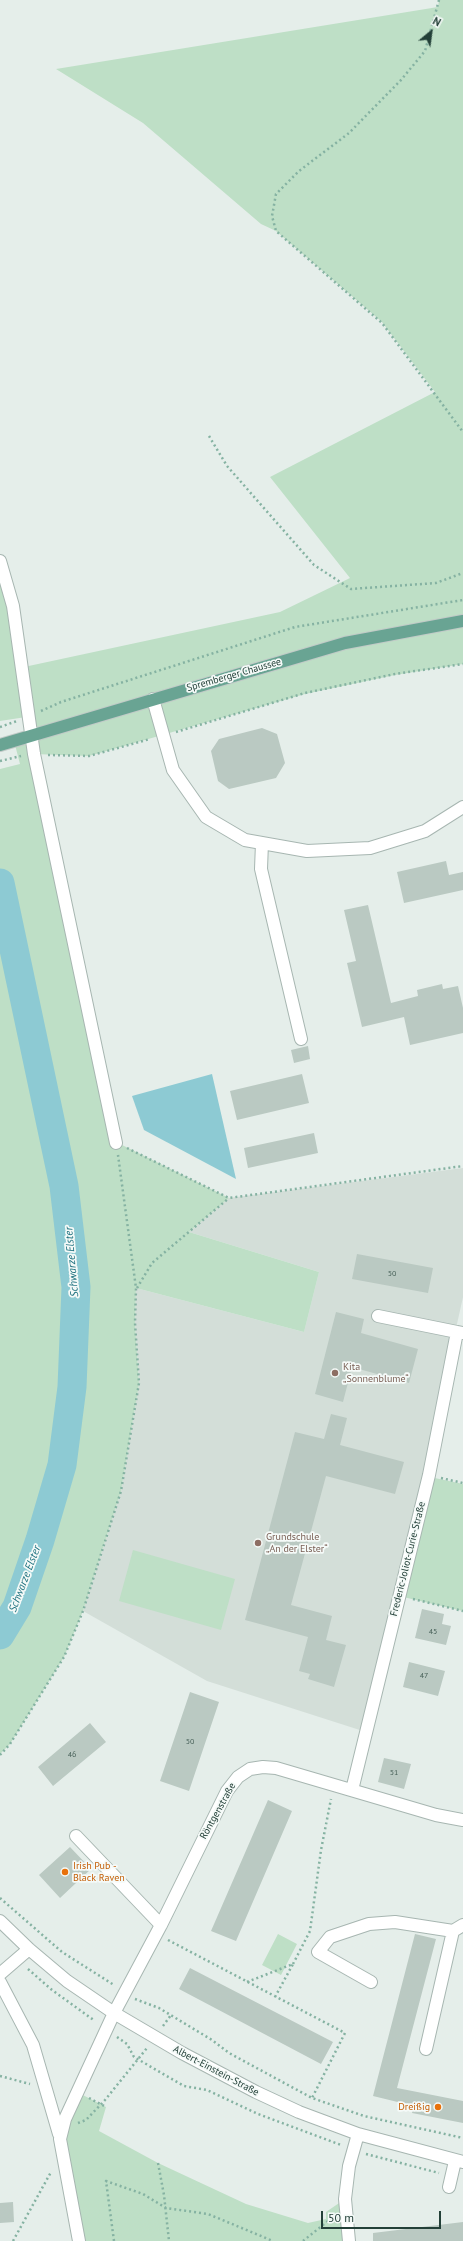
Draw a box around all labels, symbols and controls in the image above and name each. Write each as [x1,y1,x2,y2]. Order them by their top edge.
north arrow [411,12,451,52]
text: N [430,14,443,29]
street label: Spremberger Chaussee [185,656,283,694]
water label: Schwarze Elster [62,1226,82,1298]
house number: 50 [388,1269,396,1279]
place label: Kita „Sonnenblume“ [343,1361,409,1384]
marker: Kita „Sonnenblume“ [330,1368,340,1378]
street label: Frederic-Joliot-Curie-Straße [388,1501,428,1617]
place label: Grundschule „An der Elster“ [266,1531,328,1554]
marker: Grundschule „An der Elster“ [253,1538,263,1548]
water label: Schwarze Elster [6,1544,44,1614]
house number: 45 [429,1627,437,1637]
house number: 47 [420,1671,428,1681]
house number: 50 [186,1737,194,1747]
house number: 46 [68,1750,76,1760]
house number: 51 [390,1768,398,1778]
street label: Röntgenstraße [198,1781,238,1841]
place label: Irish Pub - Black Raven [73,1860,125,1884]
marker: Irish Pub - Black Raven [60,1867,70,1877]
street label: Albert-Einstein-Straße [171,2043,261,2099]
place label: Dreißig [398,2101,430,2113]
marker: Dreißig [433,2102,443,2112]
scale bar [323,2203,443,2229]
text: 50 m [328,2210,354,2225]

